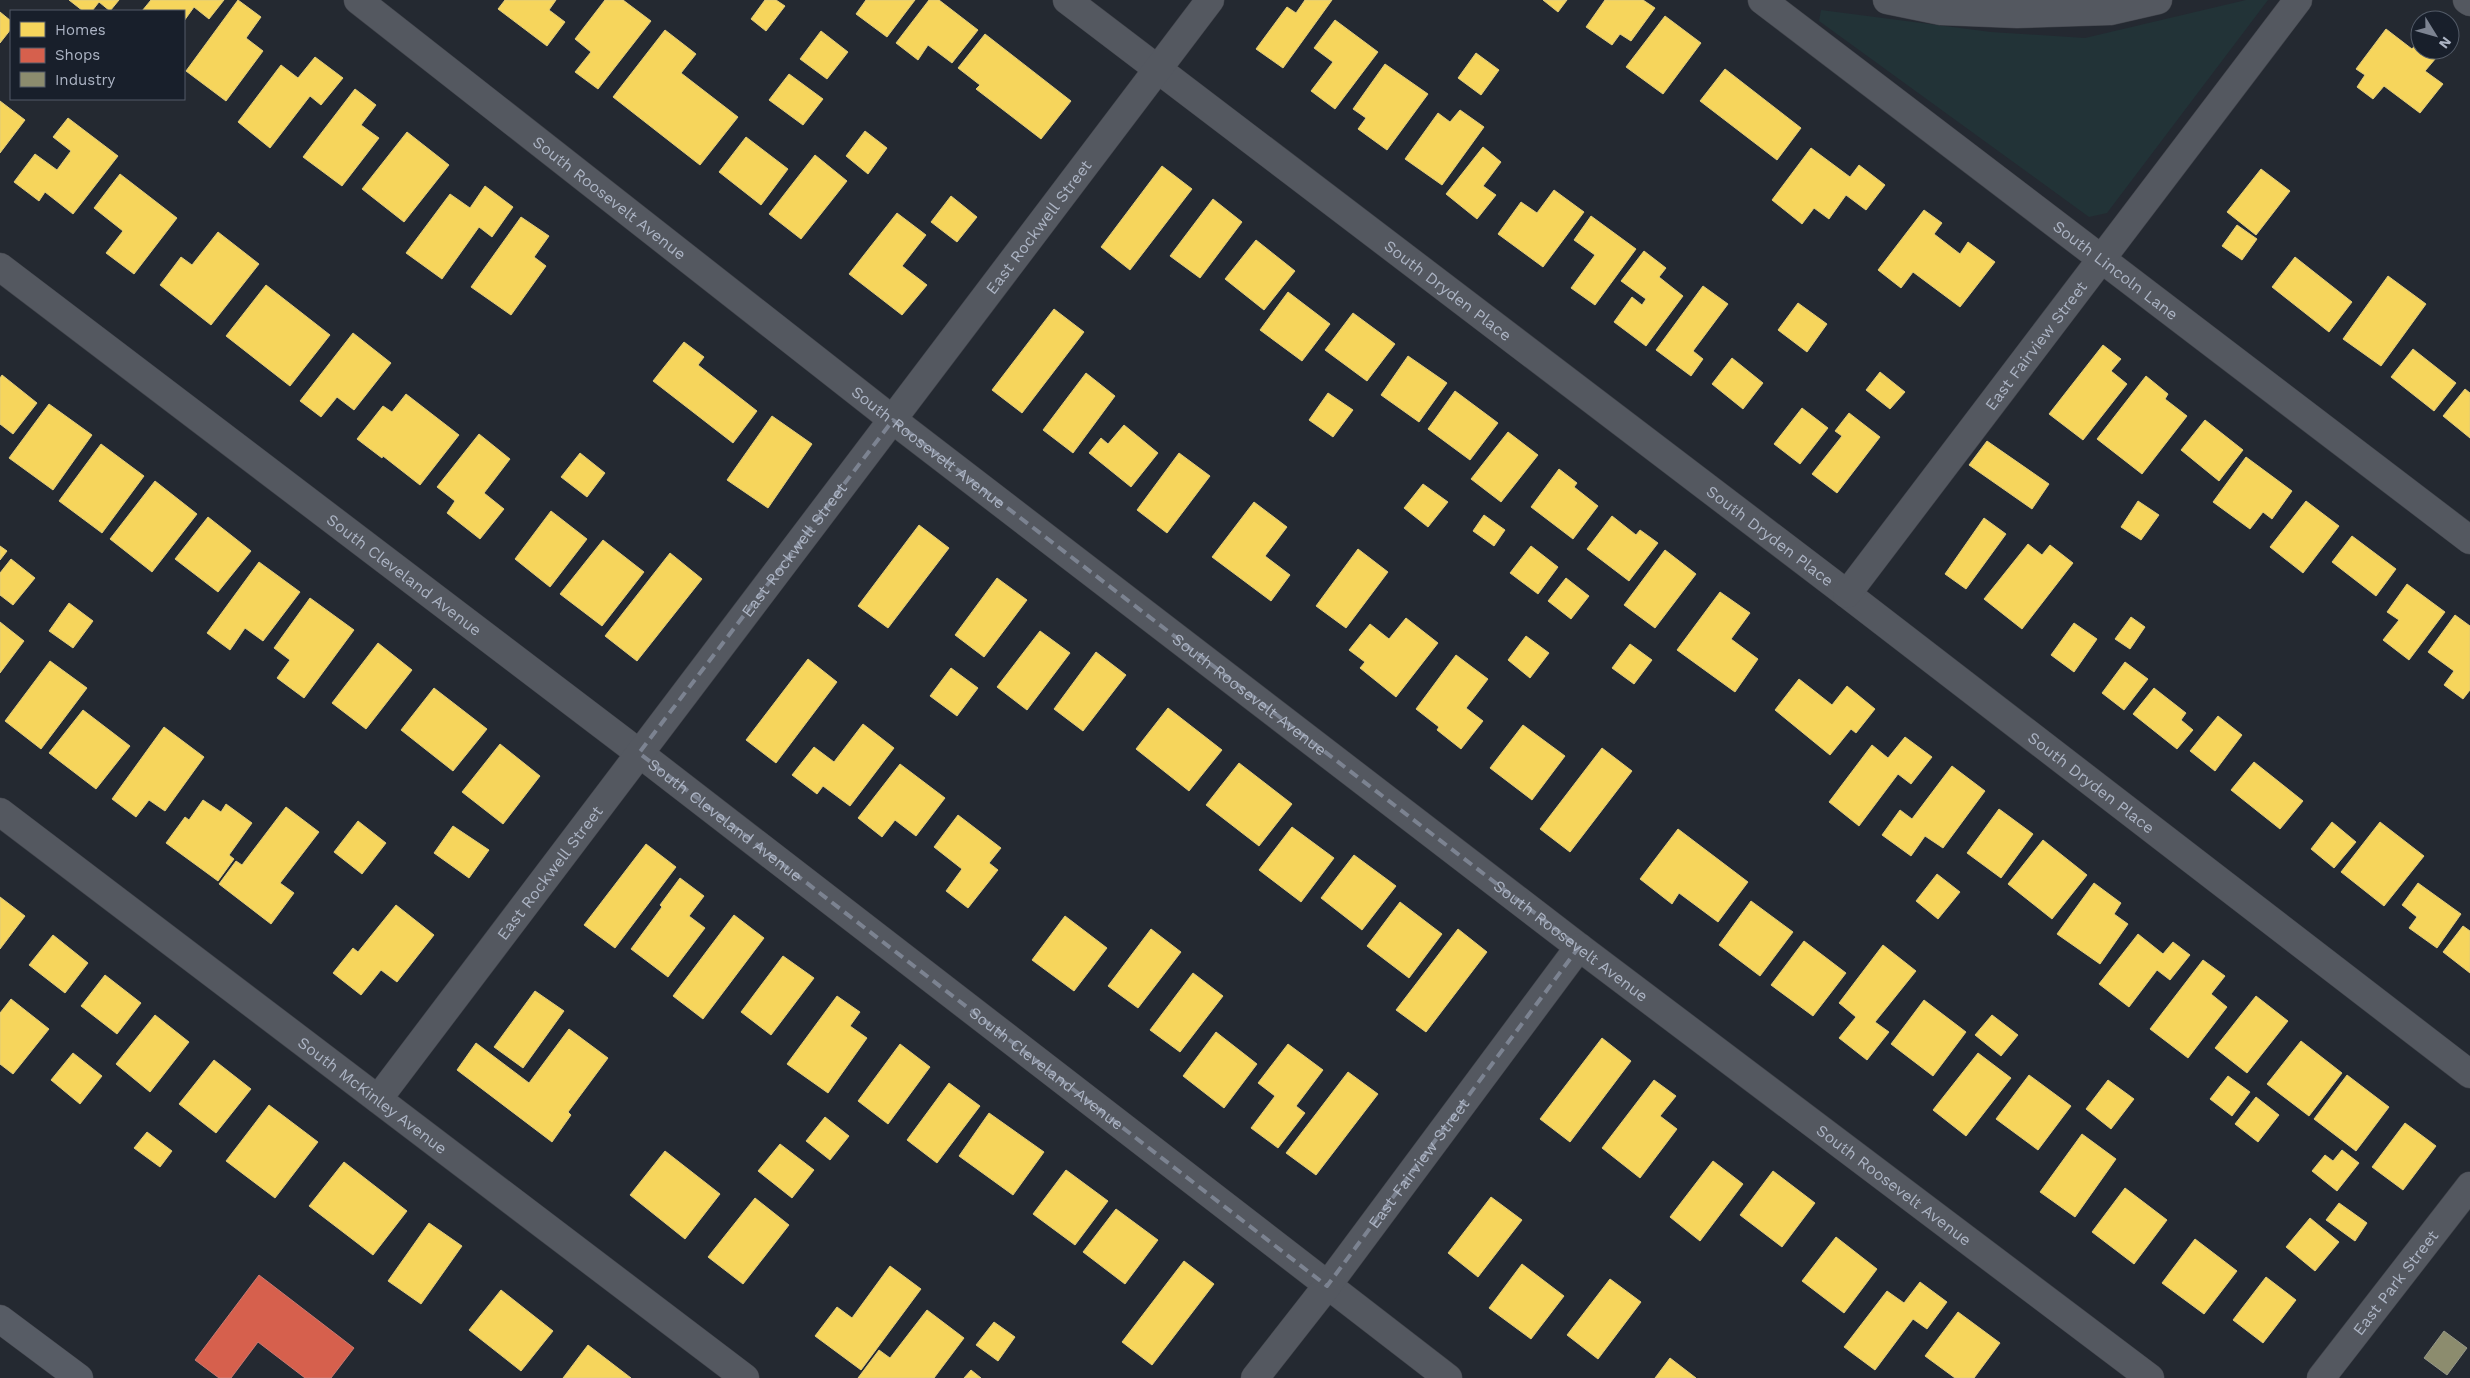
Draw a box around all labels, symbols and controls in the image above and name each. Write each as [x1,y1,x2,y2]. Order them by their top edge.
legend [10,10,185,100]
north arrow [2410,10,2460,60]
text: Homes [55,21,106,39]
text: N [2436,34,2455,52]
text: Shops [55,46,100,64]
text: Industry [55,71,116,89]
street label: South Roosevelt Avenue [529,132,690,264]
street label: East Rockwell Street [982,156,1096,298]
street label: South Lincoln Lane [2049,217,2182,324]
street label: South Dryden Place [1380,236,1515,345]
street label: East Fairview Street [1981,277,2091,414]
street label: South Roosevelt Avenue [848,382,1009,513]
street label: East Rockwell Street [737,479,851,621]
street label: South Dryden Place [1703,482,1837,590]
street label: South Cleveland Avenue [323,510,485,640]
street label: South Roosevelt Avenue [1169,629,1330,760]
street label: South Dryden Place [2024,728,2158,837]
street label: South Cleveland Avenue [644,755,806,886]
street label: East Rockwell Street [493,802,607,944]
street label: South Roosevelt Avenue [1490,876,1652,1006]
street label: South Cleveland Avenue [966,1003,1127,1134]
street label: South McKinley Avenue [294,1033,451,1158]
street label: East Fairview Street [1364,1094,1473,1232]
street label: South Roosevelt Avenue [1813,1121,1975,1250]
street label: East Park Street [2349,1226,2442,1339]

